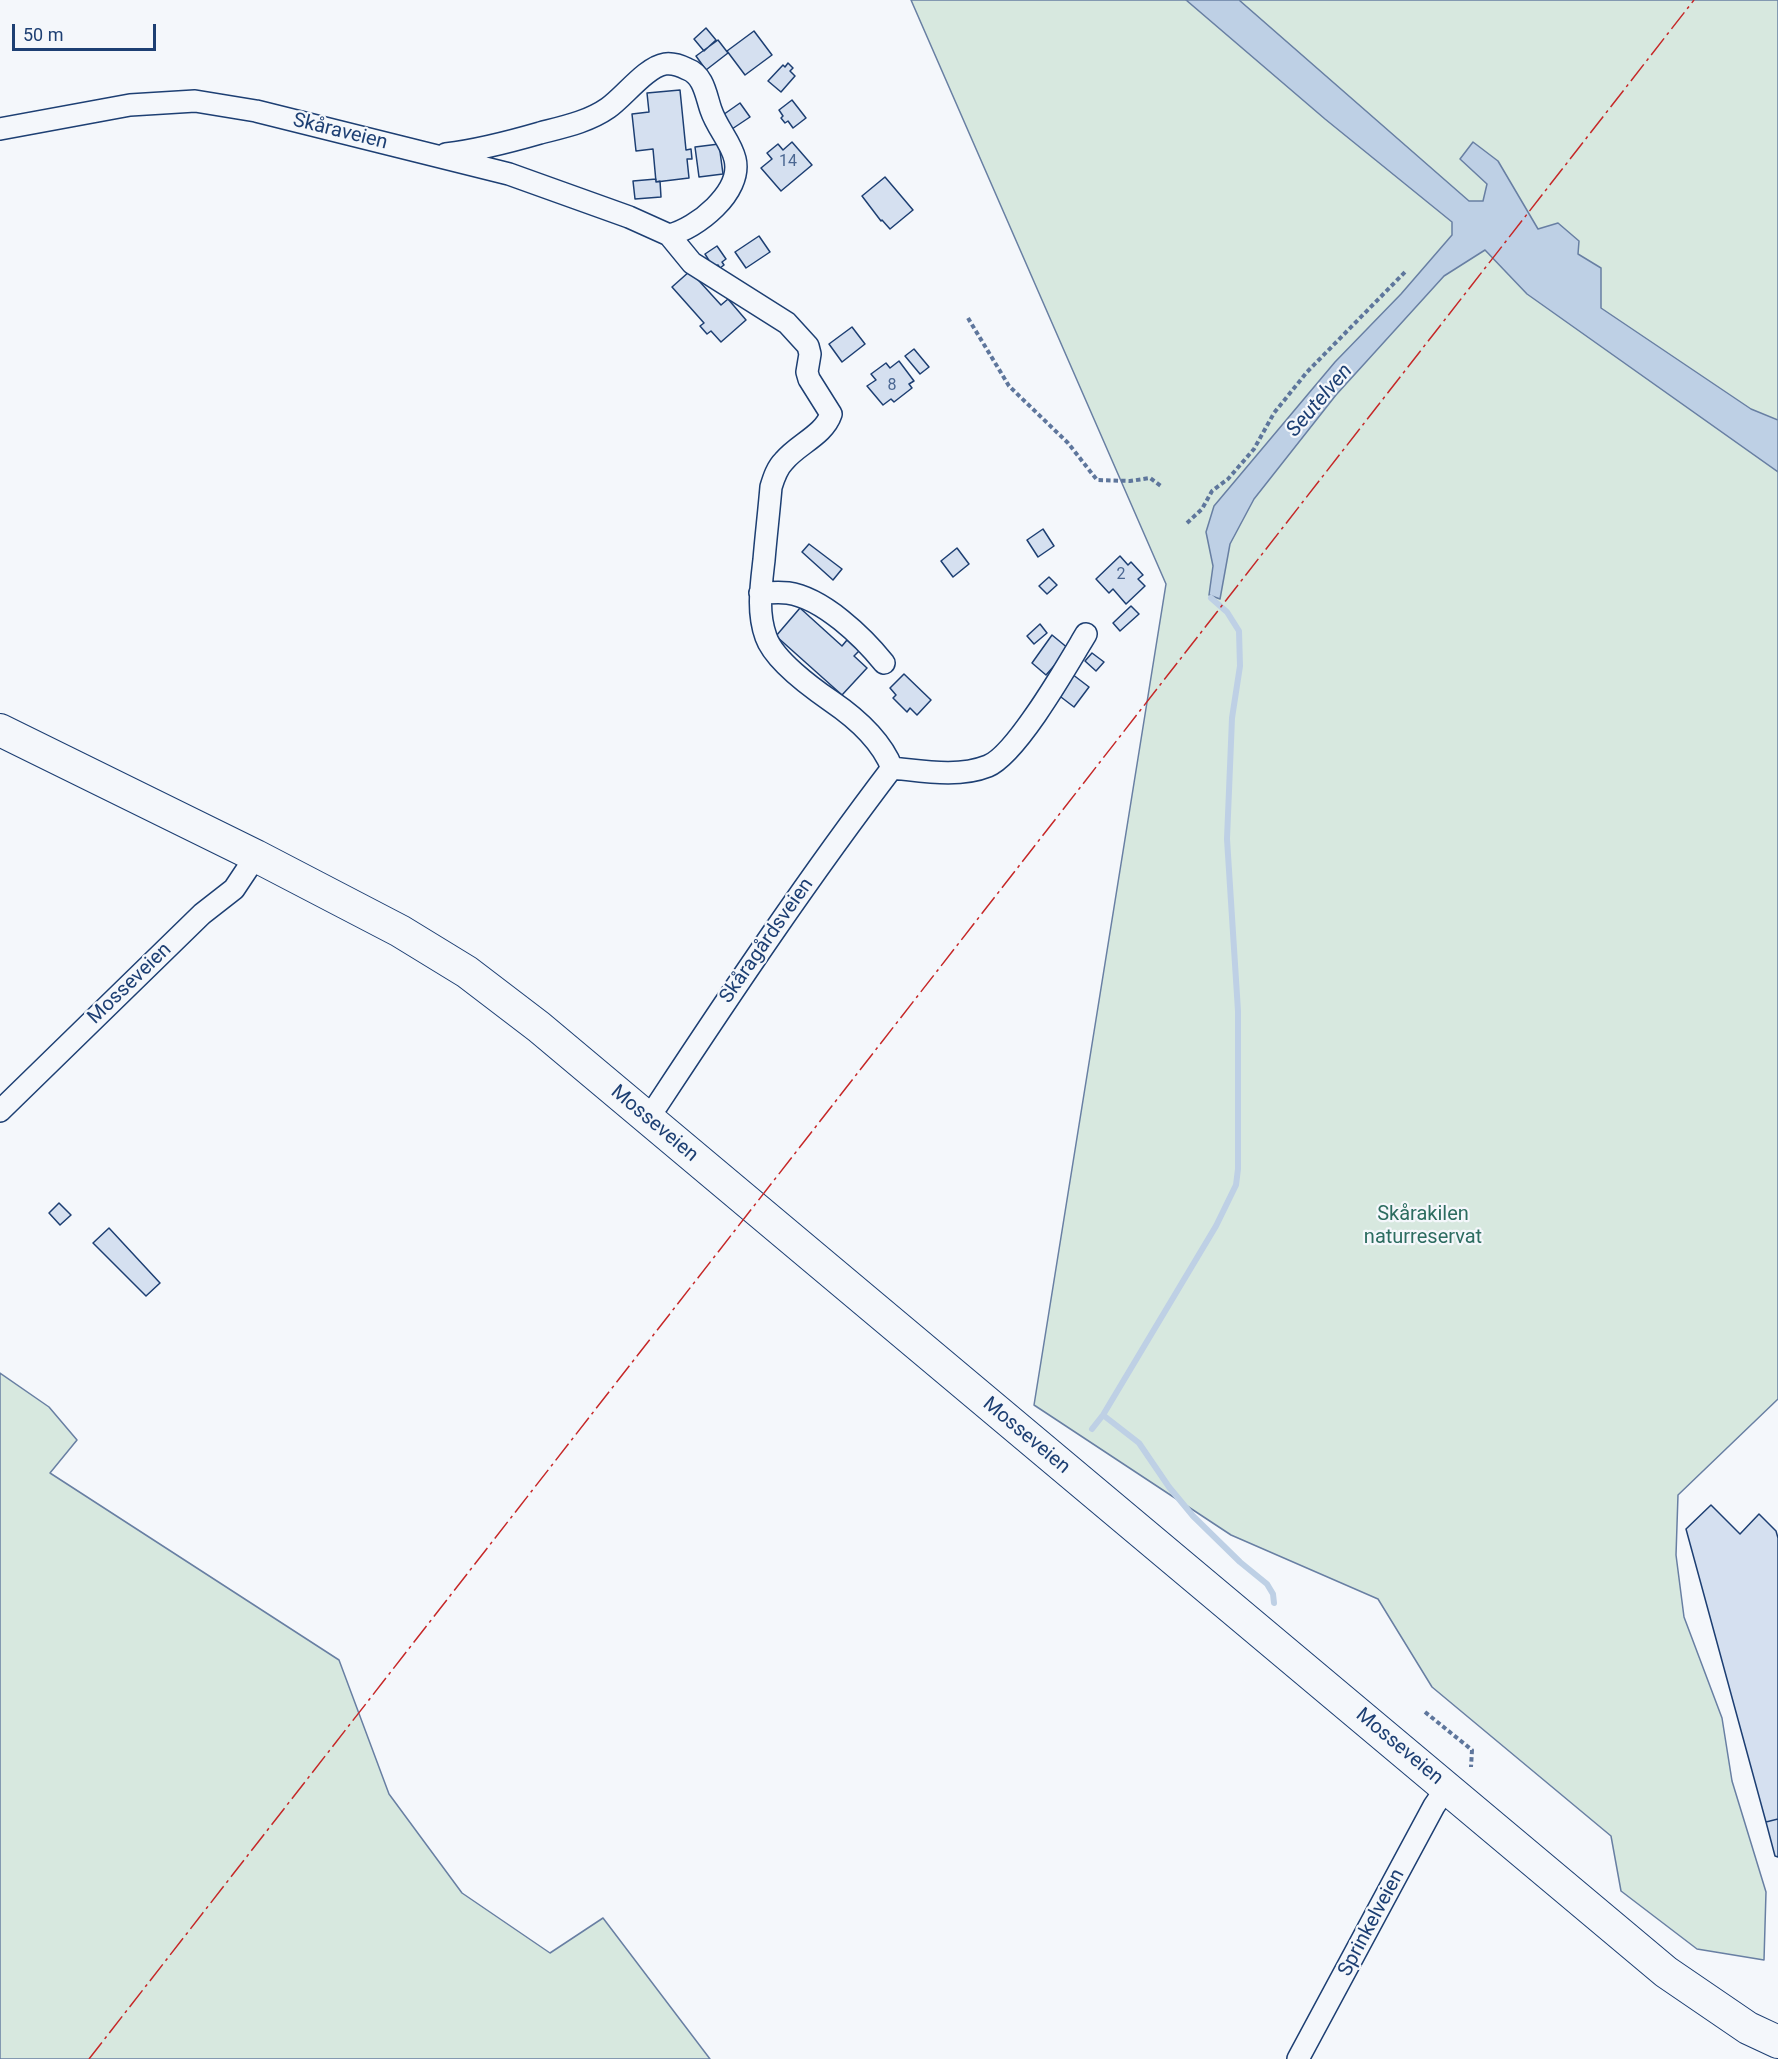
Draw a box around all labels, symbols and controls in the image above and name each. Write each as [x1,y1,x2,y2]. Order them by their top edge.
scale bar [15,12,159,50]
text: 50 m [23,24,63,45]
street label: Skåraveien [290,109,390,155]
house number: 14 [779,152,797,172]
water label: Seutelven [1282,359,1358,443]
house number: 8 [888,376,896,396]
house number: 2 [1117,565,1125,585]
street label: Skåragårdsveien [715,874,819,1008]
street label: Mosseveien [83,938,177,1030]
street label: Mosseveien [605,1081,703,1167]
park label: Skårakilen naturreservat [1364,1203,1482,1250]
street label: Mosseveien [977,1393,1075,1479]
street label: Mosseveien [1350,1704,1448,1790]
street label: Sprinkelveien [1334,1865,1410,1981]

